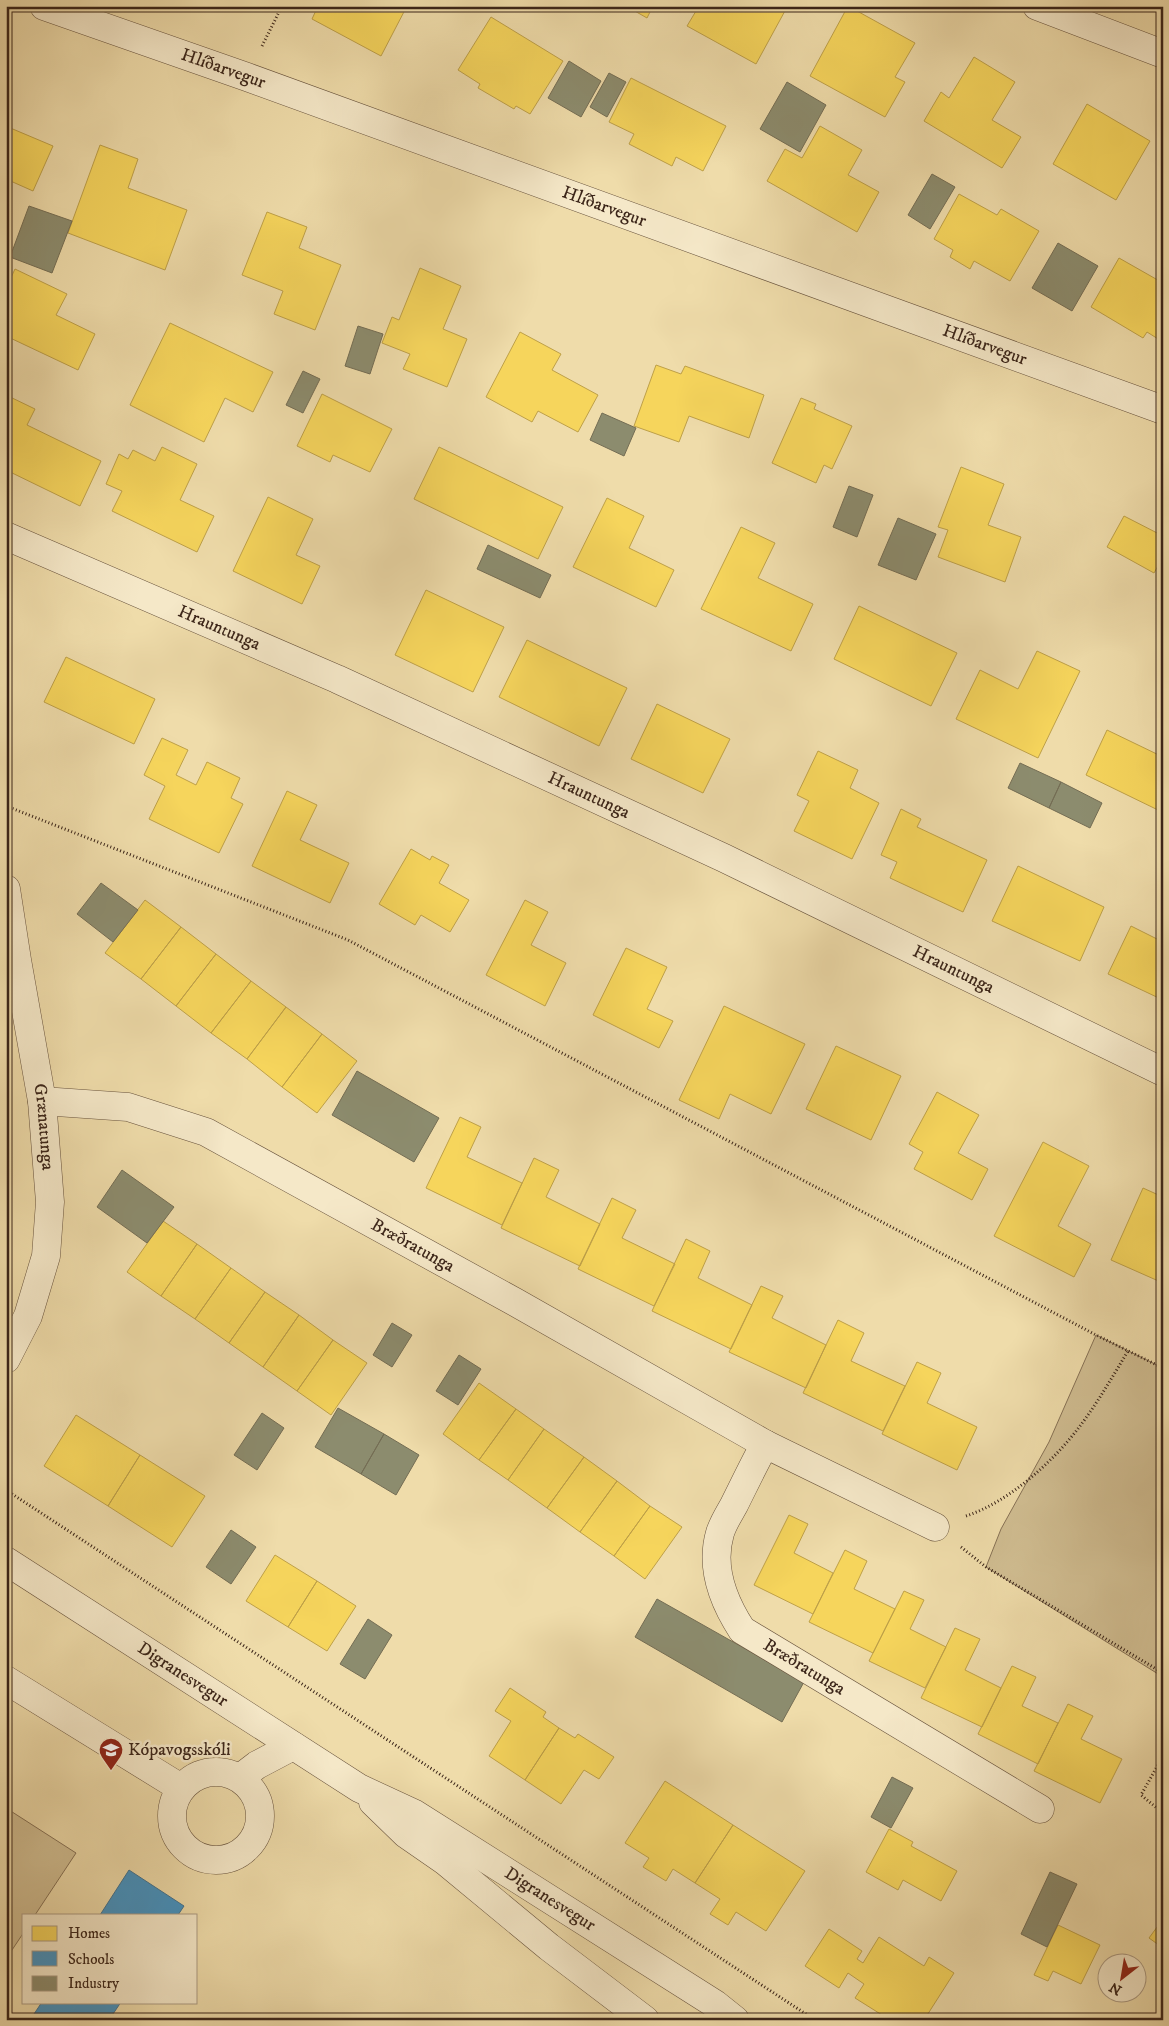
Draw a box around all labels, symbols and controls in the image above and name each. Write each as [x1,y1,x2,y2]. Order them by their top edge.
street label: Hlíðarvegur [178,44,269,94]
street label: Hlíðarvegur [559,181,650,232]
street label: Hlíðarvegur [940,320,1030,371]
street label: Hrauntunga [174,601,264,656]
street label: Hrauntunga [544,767,634,824]
street label: Hrauntunga [909,941,998,999]
street label: Grænatunga [28,1082,58,1171]
street label: Bræðratunga [367,1214,458,1278]
street label: Bræðratunga [759,1634,849,1701]
street label: Digranesvegur [133,1637,232,1712]
school or university icon: Kópavogsskóli [98,1737,124,1771]
place label: Kópavogsskóli [128,1739,231,1761]
street label: Digranesvegur [500,1862,600,1937]
legend [22,1914,198,2004]
text: Homes [68,1924,110,1943]
text: Schools [68,1950,114,1969]
north arrow [1096,1954,1146,2004]
text: Industry [68,1974,120,1993]
text: N [1106,1977,1125,1999]

